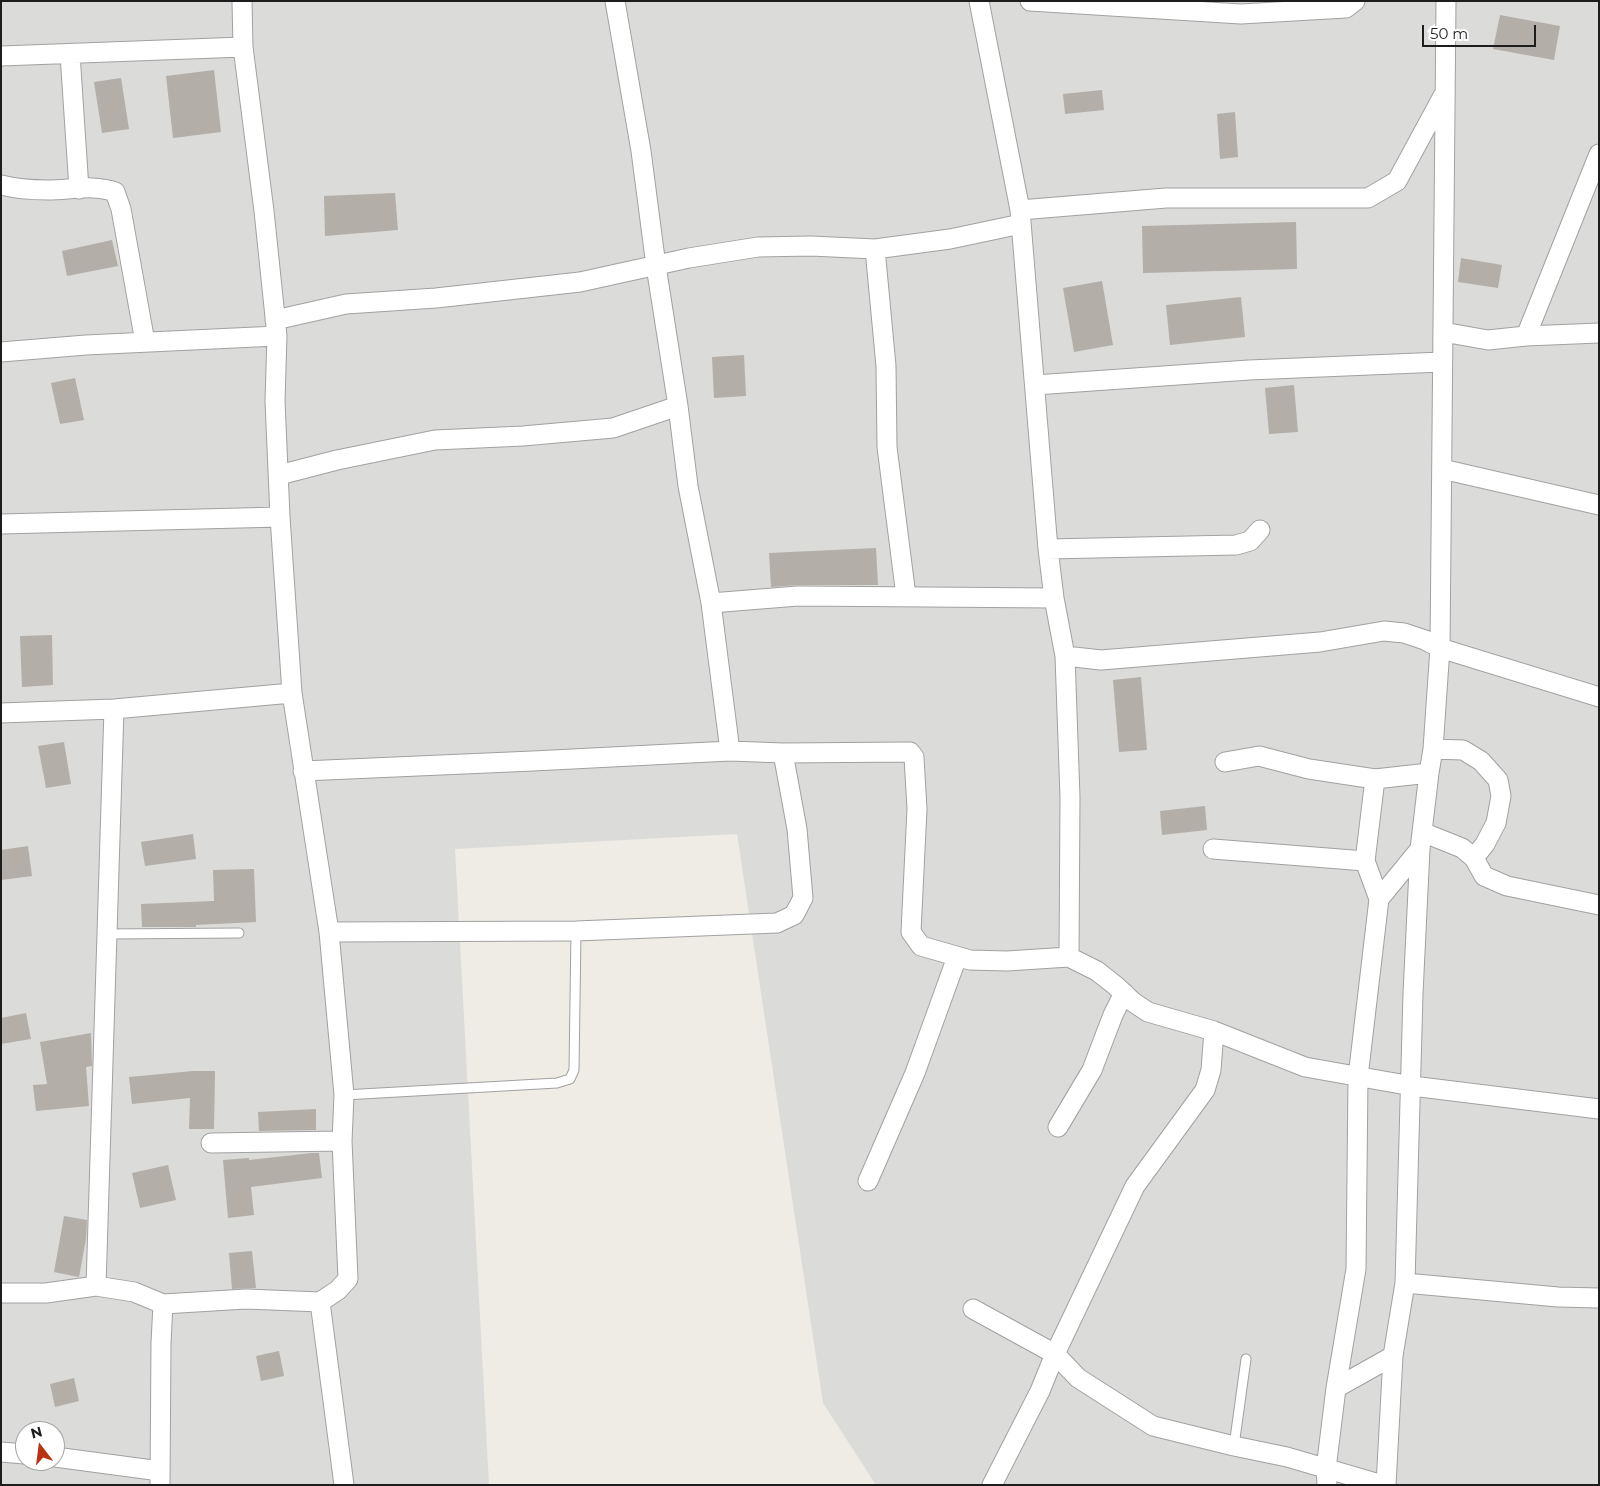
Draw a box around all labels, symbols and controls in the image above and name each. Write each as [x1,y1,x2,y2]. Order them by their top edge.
scale bar [1425,15,1539,47]
text: 50 m [1430,24,1468,43]
north arrow [15,1421,65,1471]
text: N [29,1422,44,1443]

